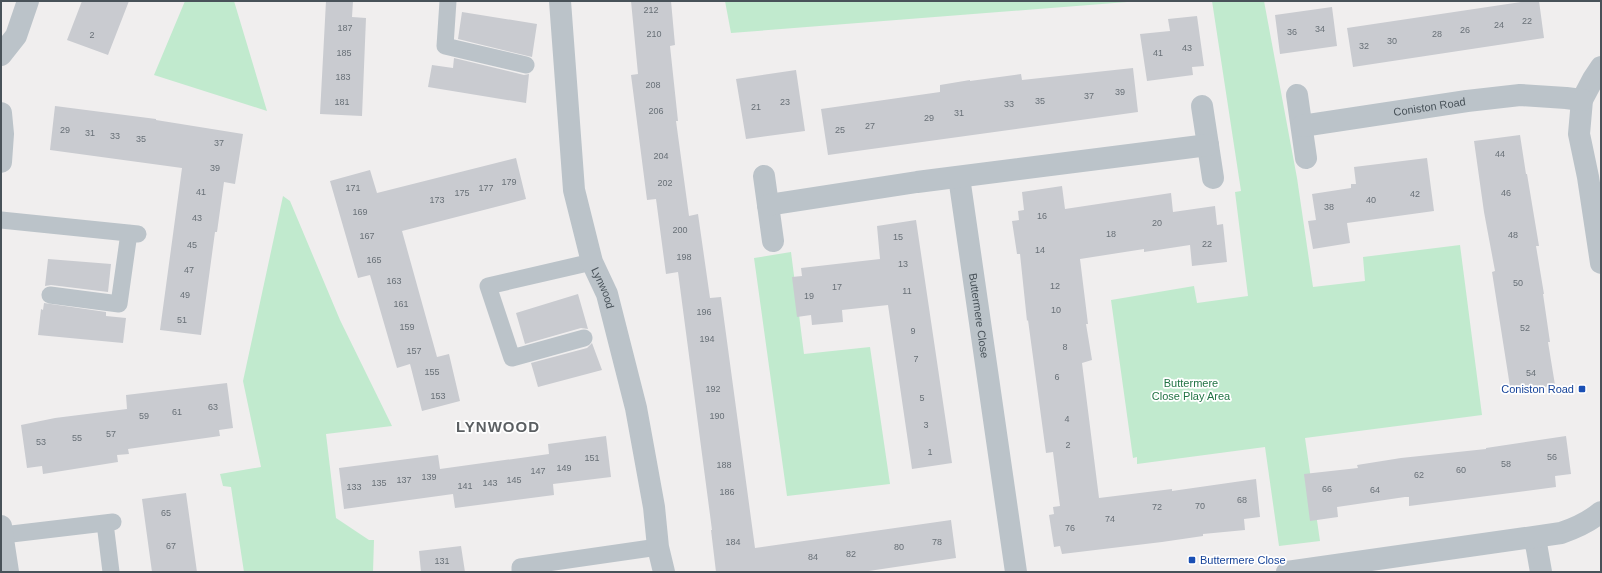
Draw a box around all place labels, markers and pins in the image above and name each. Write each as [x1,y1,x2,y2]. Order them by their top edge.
place label: Coniston Road [1501,383,1574,395]
marker: Coniston Road [1577,384,1587,394]
place label: Buttermere Close [1200,554,1286,566]
marker: Buttermere Close [1187,555,1197,565]

